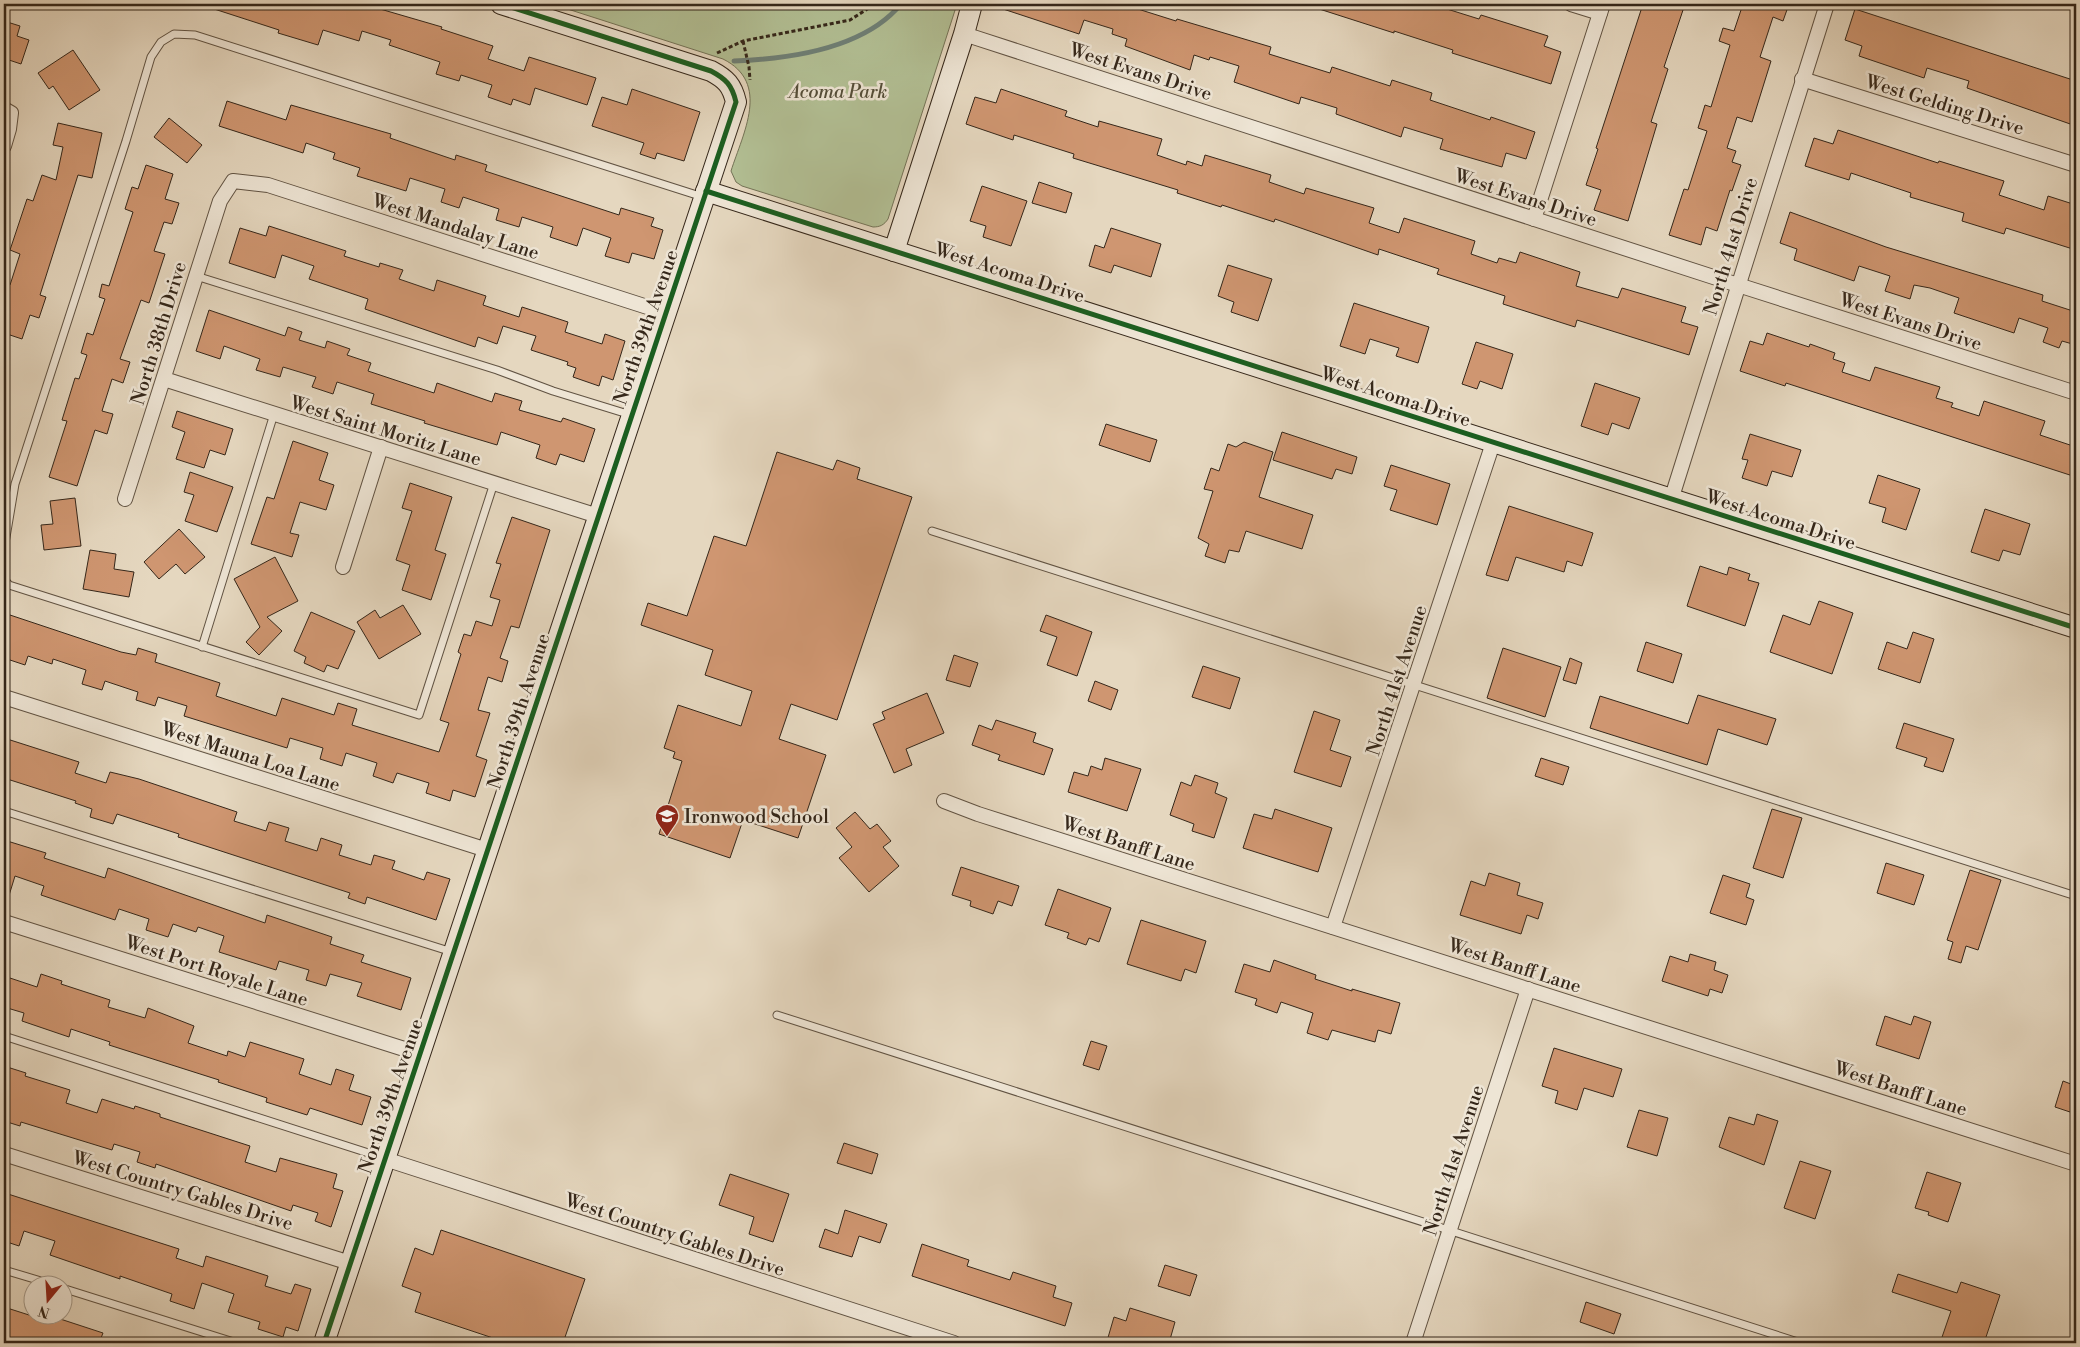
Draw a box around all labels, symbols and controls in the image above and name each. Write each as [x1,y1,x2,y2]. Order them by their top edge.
street label: West Evans Drive [1066,37,1215,106]
street label: West Gelding Drive [1862,69,2027,140]
park label: Acoma Park [787,80,887,104]
street label: West Evans Drive [1451,163,1600,232]
street label: North 41st Drive [1699,175,1763,318]
street label: West Mandalay Lane [368,188,542,265]
street label: West Acoma Drive [931,237,1088,308]
street label: North 39th Avenue [608,247,684,408]
street label: North 38th Drive [126,259,192,408]
street label: West Evans Drive [1836,287,1985,356]
street label: West Acoma Drive [1317,361,1474,432]
street label: West Saint Moritz Lane [286,390,484,471]
street label: West Acoma Drive [1702,484,1859,555]
street label: North 41st Avenue [1361,602,1433,759]
street label: North 39th Avenue [482,630,555,792]
street label: West Mauna Loa Lane [157,716,343,797]
school or university icon: Ironwood School [654,803,680,837]
place label: Ironwood School [684,805,829,829]
street label: West Banff Lane [1058,811,1198,877]
street label: West Port Royale Lane [121,930,311,1012]
street label: West Banff Lane [1444,933,1584,999]
street label: North 39th Avenue [353,1016,429,1177]
street label: West Banff Lane [1830,1056,1970,1122]
street label: North 41st Avenue [1418,1082,1490,1239]
street label: West Country Gables Drive [68,1146,296,1236]
street label: West Country Gables Drive [561,1188,788,1282]
north arrow [22,1274,72,1324]
text: N [36,1301,52,1322]

